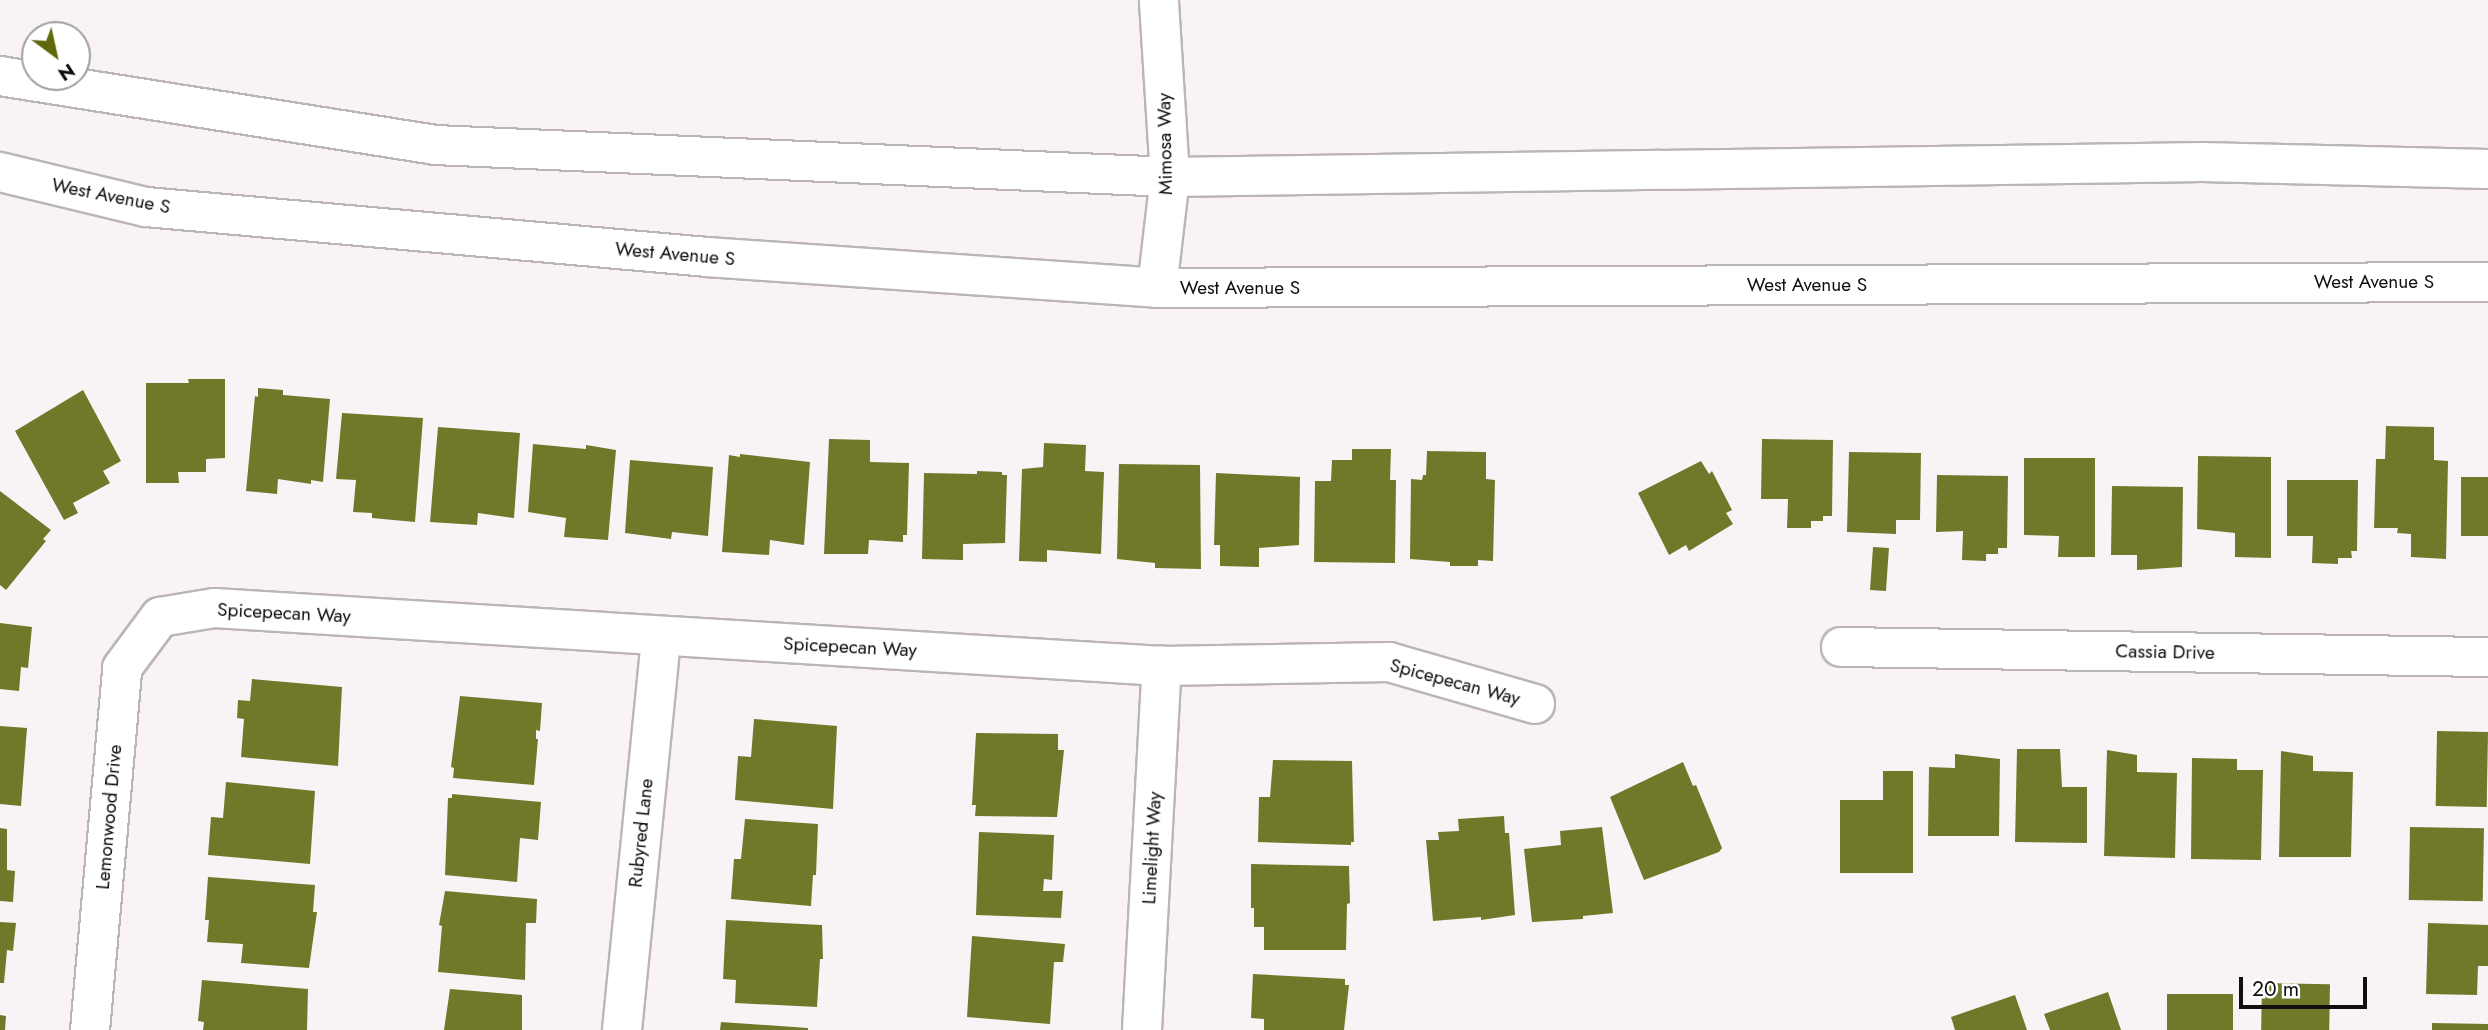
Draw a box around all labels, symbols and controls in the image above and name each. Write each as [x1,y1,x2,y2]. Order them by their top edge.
north arrow [21,21,91,91]
text: N [53,57,80,88]
street label: Mimosa Way [1153,93,1177,195]
street label: West Avenue S [50,173,172,219]
street label: West Avenue S [614,237,736,271]
street label: West Avenue S [2314,271,2434,293]
street label: West Avenue S [1747,274,1867,296]
street label: West Avenue S [1180,277,1300,299]
street label: Spicepecan Way [217,598,351,628]
street label: Spicepecan Way [783,632,917,662]
street label: Cassia Drive [2115,640,2215,664]
street label: Spicepecan Way [1387,654,1523,710]
street label: Lemonwood Drive [91,744,127,890]
street label: Rubyred Lane [624,777,658,889]
street label: Limelight Way [1138,791,1166,905]
scale bar [2243,964,2371,1008]
text: 20 m [2252,974,2299,1004]

